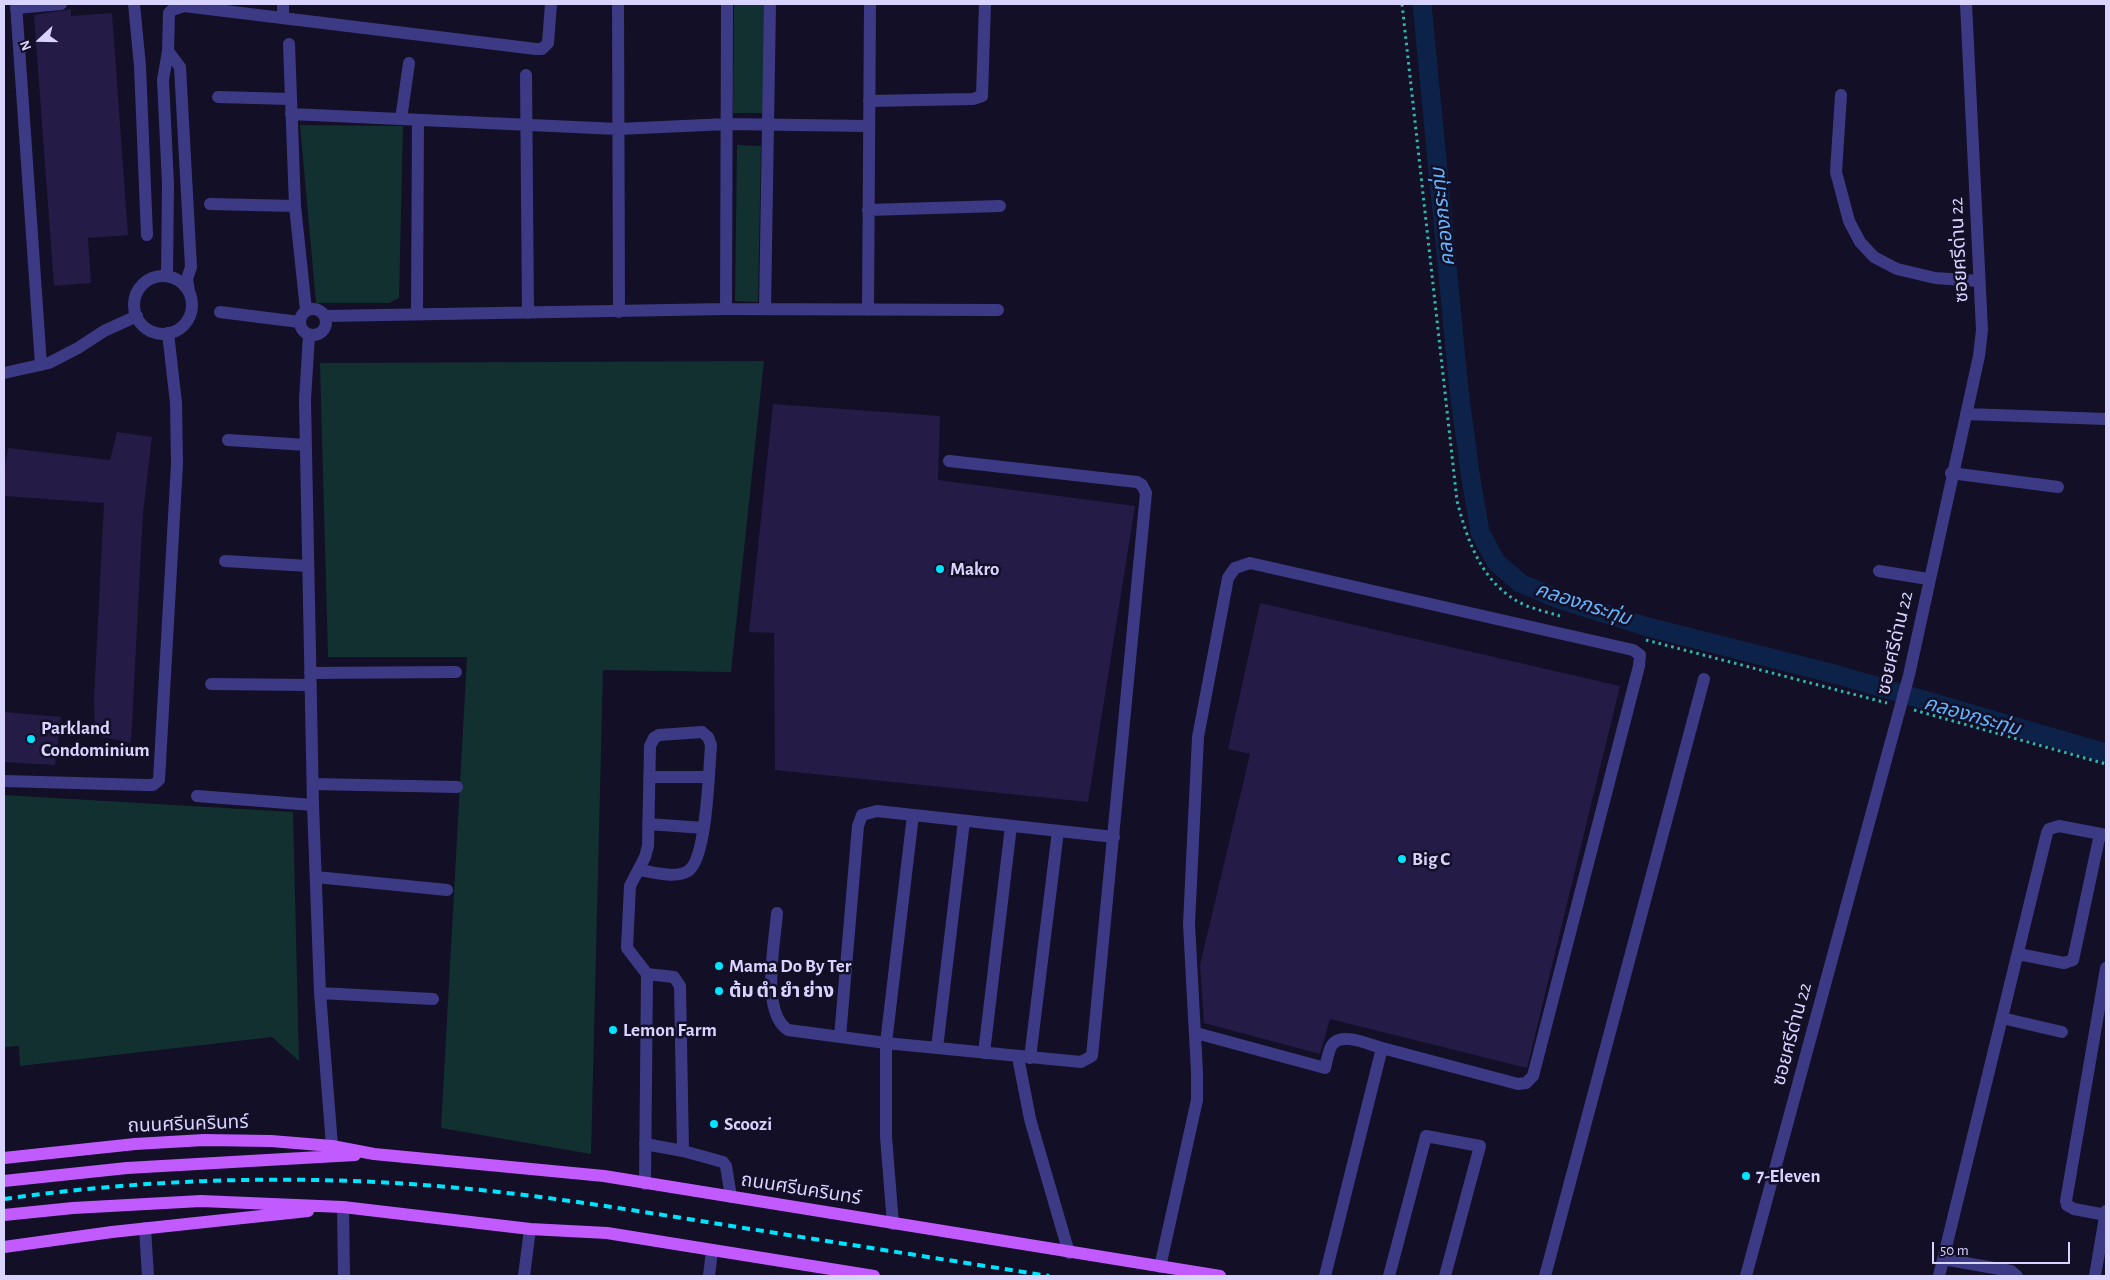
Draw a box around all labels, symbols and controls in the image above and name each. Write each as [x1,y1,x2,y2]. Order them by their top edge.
north arrow [15,15,65,65]
text: N [18,38,34,52]
water label: คลองกระทุ่ม [1426,167,1460,267]
street label: ซอยศรีด่าน 22 [1945,197,1973,303]
place label: Makro [950,558,999,580]
marker: Makro [934,563,946,575]
water label: คลองกระทุ่ม [1532,577,1634,631]
street label: ซอยศรีด่าน 22 [1872,589,1918,697]
water label: คลองกระทุ่ม [1921,691,2023,741]
place label: Parkland Condominium [41,717,150,761]
marker: Parkland Condominium [25,733,37,745]
place label: Big C [1412,848,1450,870]
marker: Big C [1396,853,1408,865]
place label: Mama Do By Ter [729,955,851,977]
marker: Mama Do By Ter [713,960,725,972]
place label: ต้ม ตำ ยำ ย่าง [729,980,834,1002]
street label: ซอยศรีด่าน 22 [1767,980,1817,1088]
marker: ต้ม ตำ ยำ ย่าง [713,985,725,997]
place label: Lemon Farm [623,1019,717,1041]
marker: Lemon Farm [607,1024,619,1036]
street label: ถนนศรีนครินทร์ [127,1110,249,1138]
place label: Scoozi [724,1113,772,1135]
marker: Scoozi [708,1118,720,1130]
place label: 7-Eleven [1756,1165,1820,1187]
street label: ถนนศรีนครินทร์ [739,1168,863,1210]
marker: 7-Eleven [1740,1170,1752,1182]
scale bar [1935,1232,2072,1264]
text: 50 m [1940,1243,1969,1258]

